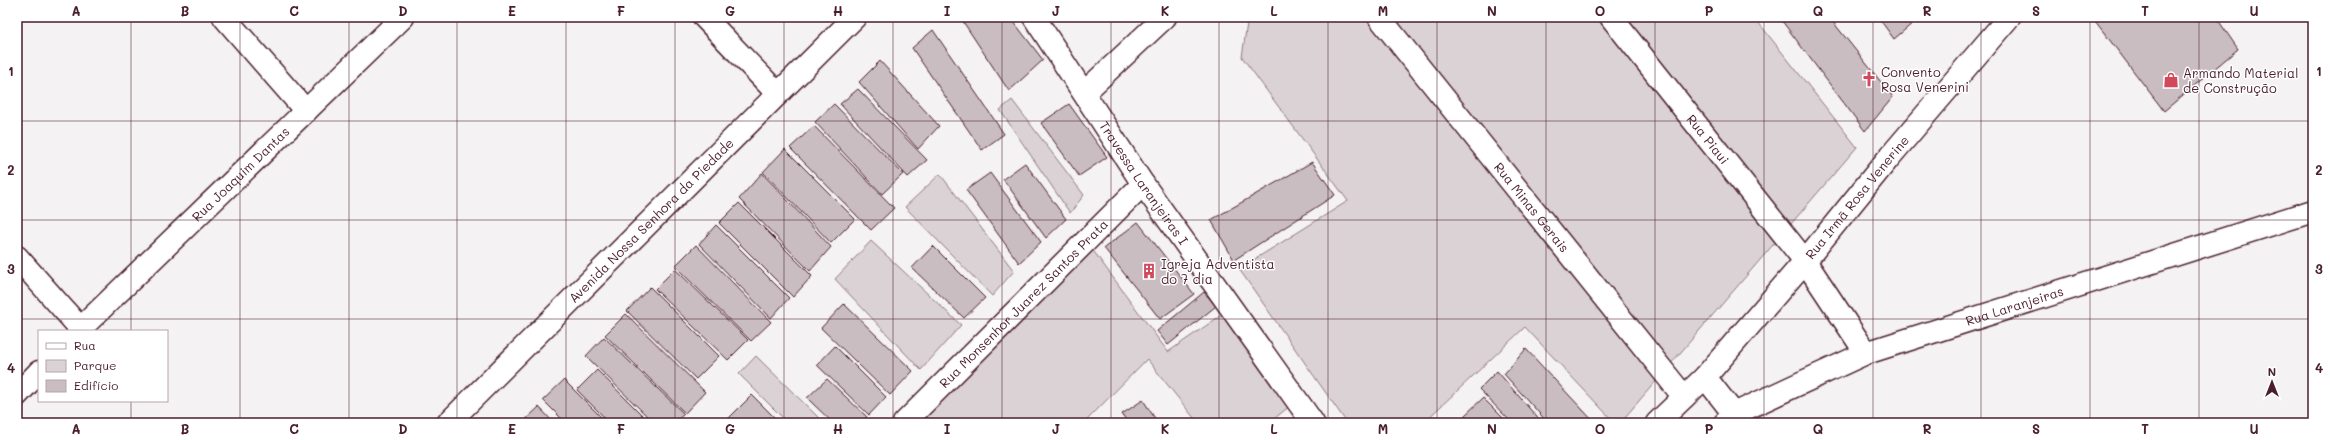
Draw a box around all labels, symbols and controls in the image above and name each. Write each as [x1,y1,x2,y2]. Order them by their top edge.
text: A [71,2,81,19]
text: B [181,2,190,19]
text: C [289,2,299,19]
text: D [398,2,408,19]
text: E [508,2,516,19]
text: F [617,2,625,19]
text: G [725,2,735,19]
text: H [833,2,843,19]
text: I [944,2,951,19]
text: J [1052,2,1060,19]
text: K [1161,2,1170,19]
text: L [1270,2,1278,19]
text: M [1378,2,1388,19]
text: N [1487,2,1497,19]
text: O [1595,2,1605,19]
text: P [1705,2,1714,19]
text: Q [1813,2,1823,19]
text: R [1923,2,1932,19]
text: S [2032,2,2040,19]
text: T [2141,2,2149,19]
text: U [2249,2,2259,19]
text: 1 [8,62,14,79]
text: 1 [2316,62,2322,79]
place label: Convento Rosa Venerini [1881,63,1969,95]
place label: Armando Material de Construção [2183,64,2298,96]
church icon: Convento Rosa Venerini [1860,70,1878,88]
shop icon: Armando Material de Construção [2162,71,2180,89]
street label: Rua Piaui [1683,110,1733,167]
street label: Travessa Laranjeiras I [1096,118,1193,248]
street label: Rua Joaquim Dantas [188,123,293,225]
street label: Rua Irmã Rosa Venerine [1801,132,1912,262]
street label: Avenida Nossa Senhora da Piedade [565,134,737,306]
street label: Rua Minas Gerais [1491,159,1573,255]
text: 2 [7,161,15,178]
text: 2 [2315,161,2323,178]
street label: Rua Monsenhor Juarez Santos Prata [935,215,1111,391]
place label: Igreja Adventista do 7 dia [1161,255,1275,287]
text: 3 [7,260,15,277]
text: 3 [2315,260,2323,277]
building icon: Igreja Adventista do 7 dia [1140,262,1158,280]
street label: Rua Laranjeiras [1963,282,2066,329]
legend [38,330,168,402]
text: Rua [74,337,96,353]
text: Parque [74,357,117,373]
text: 4 [7,359,15,376]
text: 4 [2315,359,2323,376]
north arrow [2252,362,2292,402]
text: N [2268,364,2276,379]
text: Edifício [74,377,118,393]
text: A [71,420,81,437]
text: B [181,420,190,437]
text: C [289,420,299,437]
text: D [398,420,408,437]
text: E [508,420,516,437]
text: F [617,420,625,437]
text: G [725,420,735,437]
text: H [833,420,843,437]
text: I [944,420,951,437]
text: J [1052,420,1060,437]
text: K [1161,420,1170,437]
text: L [1270,420,1278,437]
text: M [1378,420,1388,437]
text: N [1487,420,1497,437]
text: O [1595,420,1605,437]
text: P [1705,420,1714,437]
text: Q [1813,420,1823,437]
text: R [1923,420,1932,437]
text: S [2032,420,2040,437]
text: T [2141,420,2149,437]
text: U [2249,420,2259,437]

